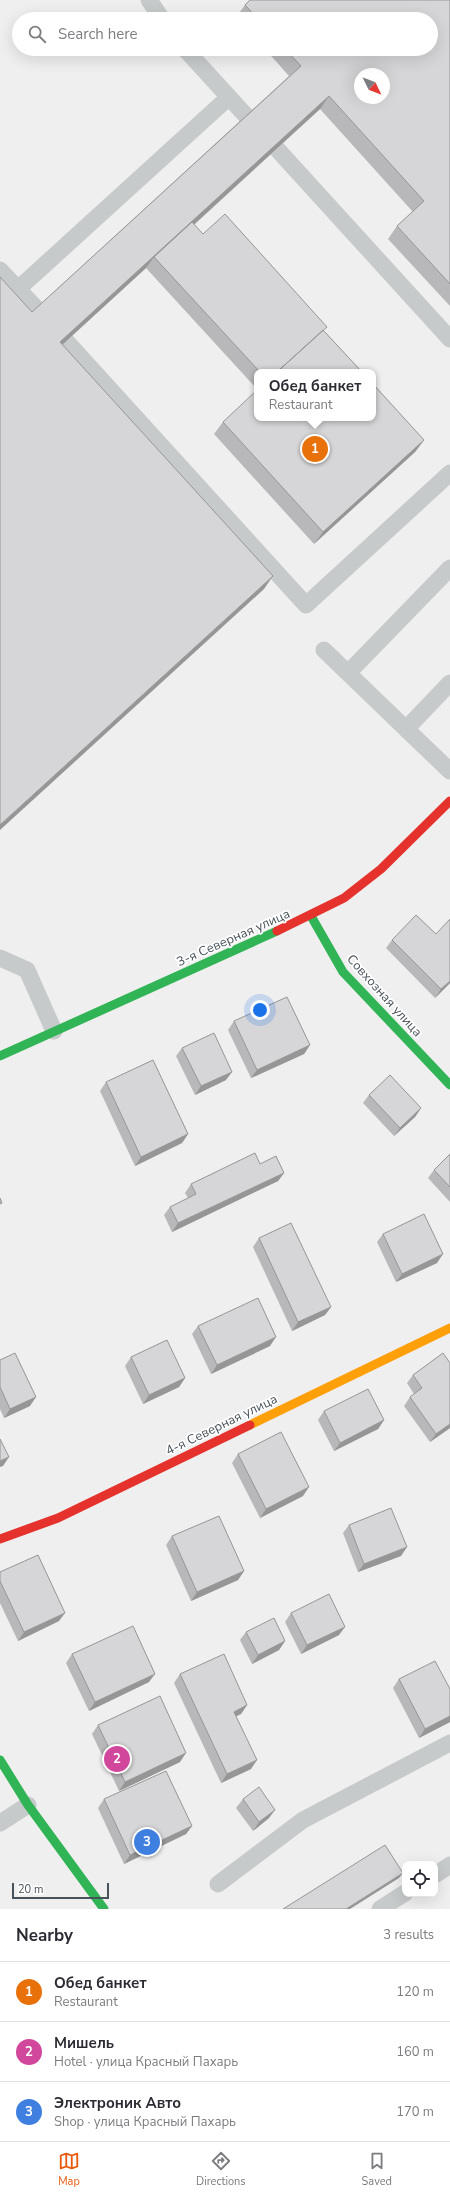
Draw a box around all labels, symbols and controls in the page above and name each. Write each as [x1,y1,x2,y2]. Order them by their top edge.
search box [12,12,438,56]
icon: search [26,23,48,45]
text: Search here [58,24,138,44]
north arrow [354,68,390,104]
popup [254,369,376,421]
text: Обед банкет [269,376,361,396]
text: Restaurant [269,396,333,414]
pin: 1 [302,434,328,464]
street label: 3-я Северная улица [174,905,293,971]
street label: Совхозная улица [342,951,426,1041]
your location [250,1000,270,1020]
street label: 4-я Северная улица [162,1390,280,1460]
pin: 2 [104,1744,130,1774]
pin: 3 [134,1827,160,1857]
map controls [402,1861,438,1897]
button: locate [402,1861,438,1897]
scale bar [12,1881,109,1900]
text: 20 m [18,1882,43,1897]
text: Nearby [16,1924,73,1947]
text: 3 results [383,1926,434,1944]
text: Обед банкет [54,1973,147,1993]
text: 1 [25,1983,33,2001]
text: 120 m [396,1983,434,2001]
text: Restaurant [54,1993,118,2011]
text: Мишель [54,2033,114,2053]
text: 2 [25,2043,33,2061]
text: 160 m [396,2043,434,2061]
text: Hotel · улица Красный Пахарь [54,2053,238,2071]
text: Электроник Авто [54,2093,181,2113]
text: 3 [25,2103,33,2121]
text: 170 m [396,2103,434,2121]
text: Shop · улица Красный Пахарь [54,2113,236,2131]
tab: Map [58,2150,80,2189]
tab: Directions [196,2150,246,2189]
tab: Saved [362,2150,392,2189]

